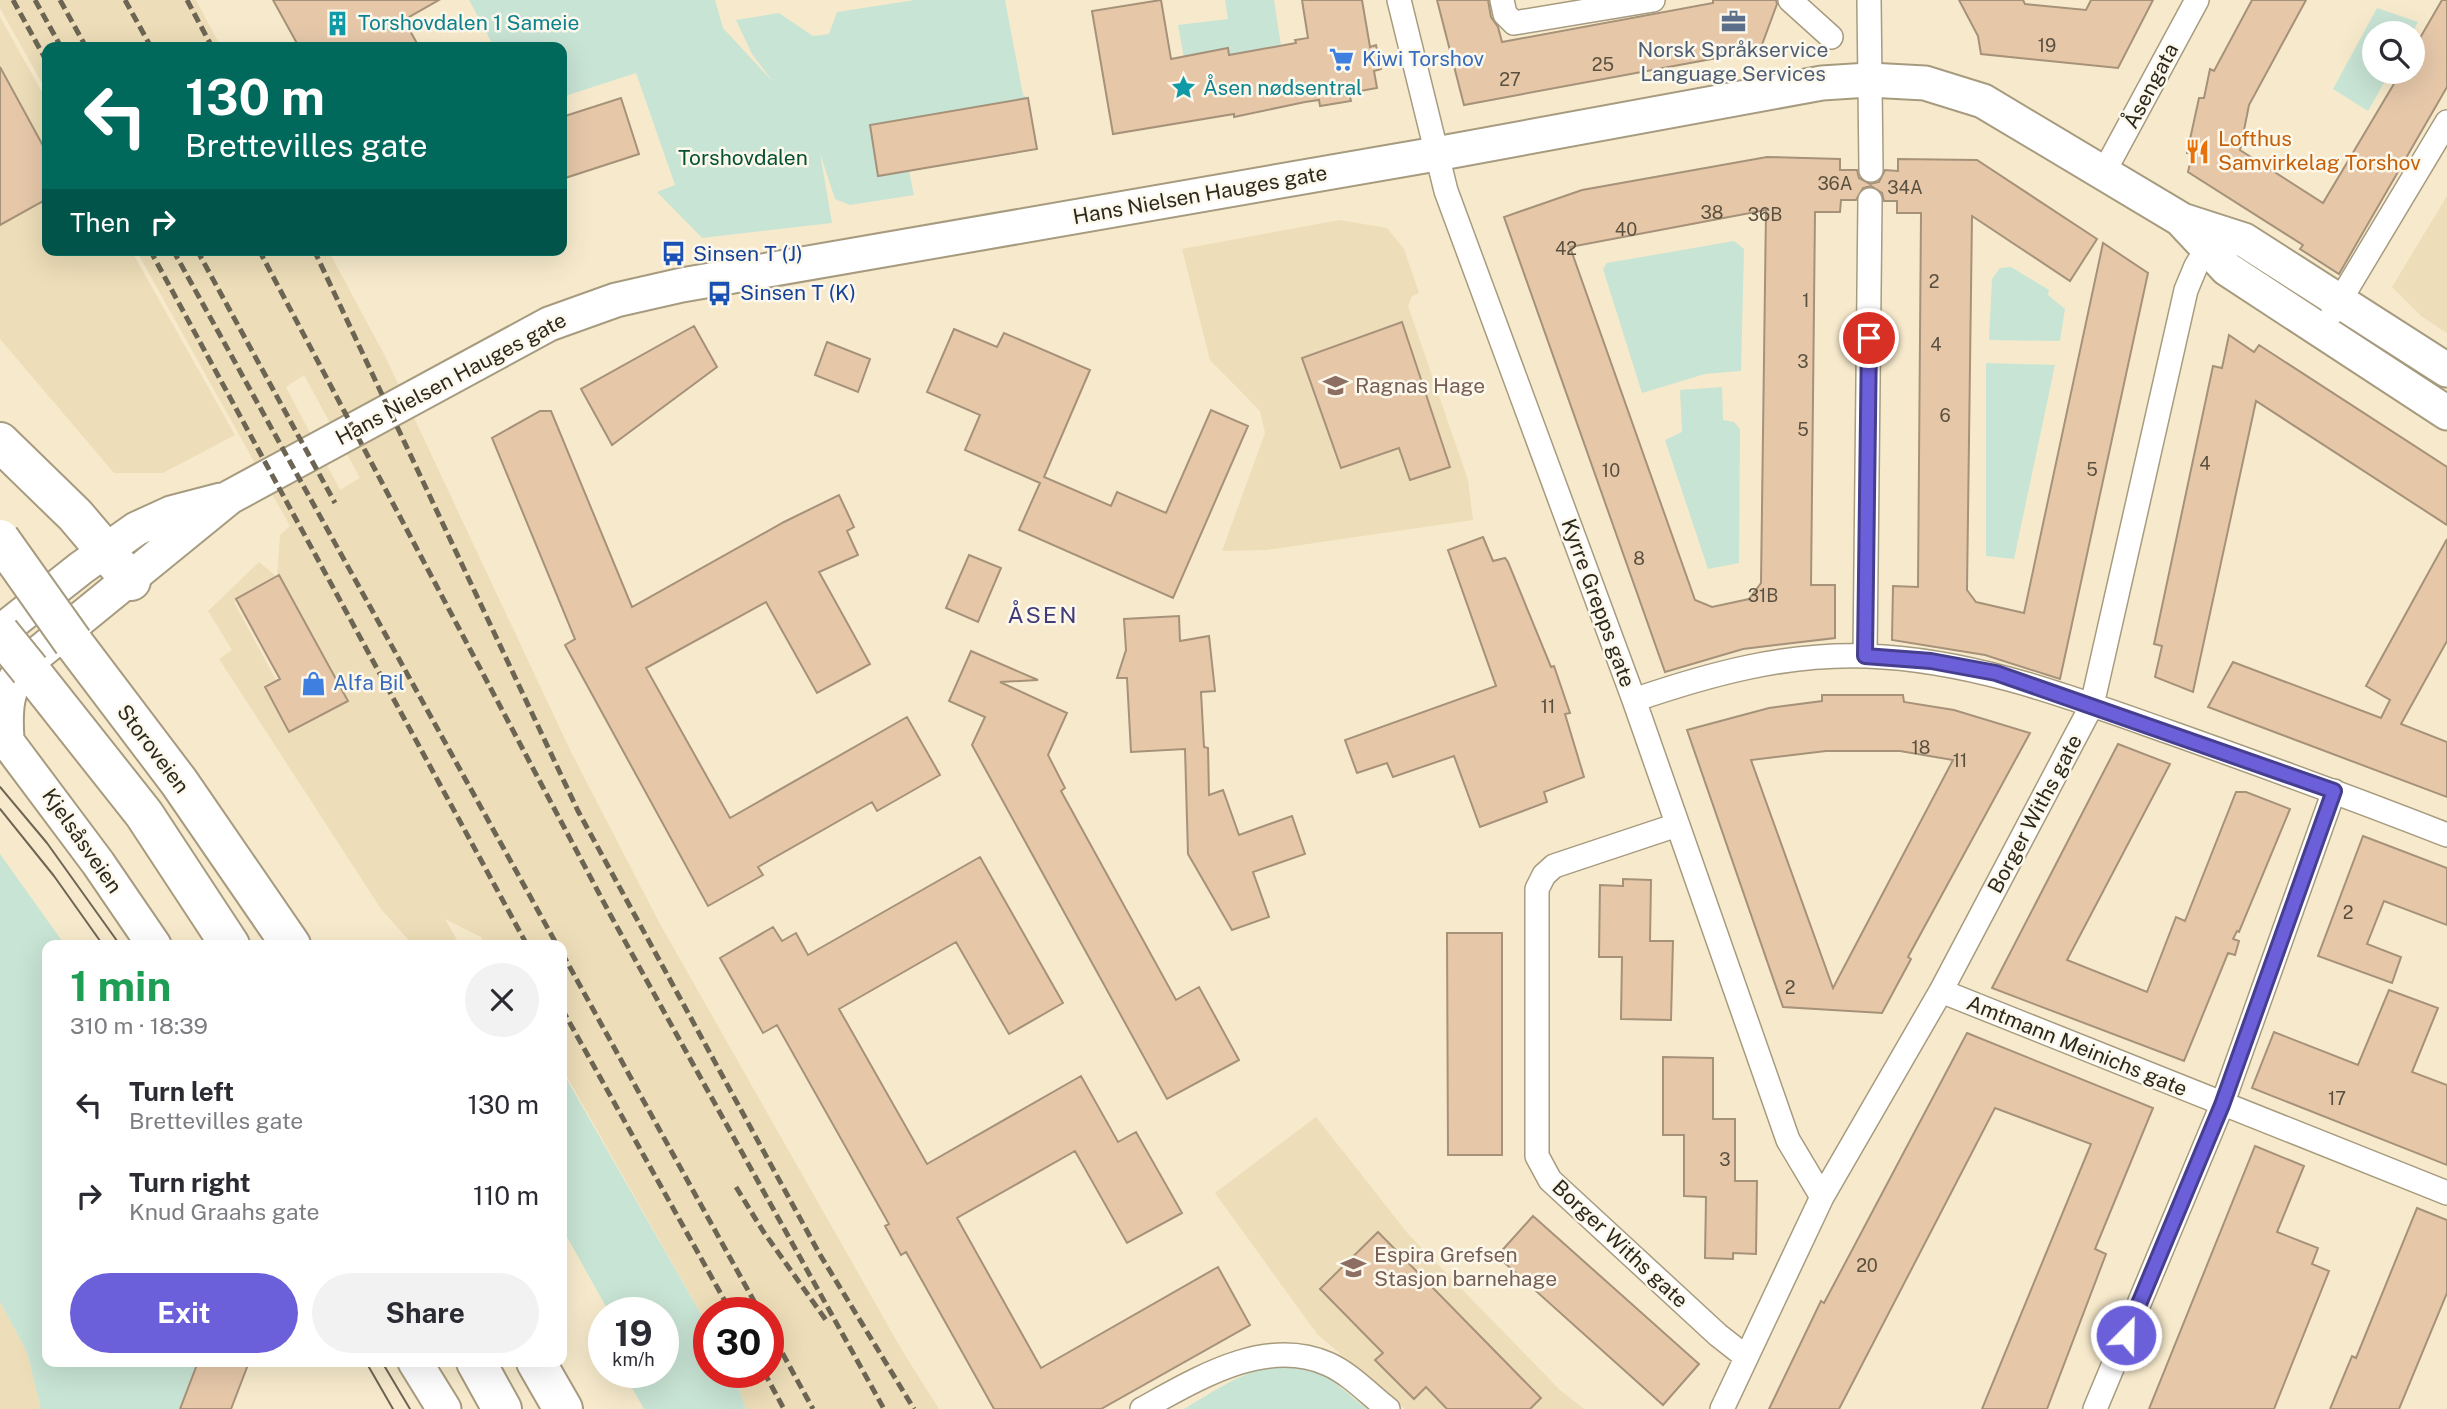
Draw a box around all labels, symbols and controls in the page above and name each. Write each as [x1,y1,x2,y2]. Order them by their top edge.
office icon: Norsk Språkservice Language Services [1719,7,1747,35]
building icon: Torshovdalen 1 Sameie [324,9,352,37]
place label: Torshovdalen 1 Sameie [358,10,579,35]
map controls [2362,21,2425,84]
button: search [2362,21,2425,84]
house number: 19 [2038,35,2056,56]
place label: Norsk Språkservice Language Services [1638,37,1828,86]
street label: Åsengata [2117,38,2183,133]
supermarket icon: Kiwi Torshov [1328,45,1356,73]
place label: Kiwi Torshov [1362,46,1485,71]
house number: 25 [1592,54,1614,75]
text: 130 m [185,68,325,126]
house number: 27 [1499,69,1521,90]
icon: left [70,70,161,161]
place icon: Åsen nødsentral [1169,74,1197,102]
place label: Åsen nødsentral [1203,74,1362,100]
place label: Lofthus Samvirkelag Torshov [2218,126,2421,175]
text: Brettevilles gate [185,127,428,164]
restaurant icon: Lofthus Samvirkelag Torshov [2184,137,2212,165]
park label: Torshovdalen [678,145,808,170]
street label: Hans Nielsen Hauges gate [1071,160,1329,229]
house number: 36A [1817,173,1853,194]
house number: 34A [1887,177,1923,198]
house number: 38 [1701,202,1723,223]
icon: right [144,203,182,241]
house number: 36B [1748,204,1782,225]
text: Then [70,207,130,238]
house number: 40 [1615,219,1637,240]
house number: 42 [1555,238,1577,259]
bus stop icon: Sinsen T (J) [659,240,687,268]
place label: Sinsen T (J) [693,241,803,266]
house number: 2 [1929,271,1939,292]
bus stop icon: Sinsen T (K) [706,279,734,307]
place label: Sinsen T (K) [740,280,856,305]
house number: 1 [1802,290,1810,311]
street label: Hans Nielsen Hauges gate [331,307,570,450]
pin [1839,308,1899,368]
icon: arrive [1850,319,1888,357]
house number: 4 [1930,334,1942,355]
house number: 3 [1797,351,1809,372]
school or university icon: Ragnas Hage [1321,372,1349,400]
place label: Ragnas Hage [1355,373,1485,398]
house number: 6 [1939,405,1951,426]
house number: 5 [1797,419,1809,440]
house number: 4 [2199,453,2211,474]
house number: 5 [2086,459,2098,480]
house number: 10 [1602,460,1620,481]
street label: Kyrre Grepps gate [1556,515,1641,690]
house number: 8 [1633,548,1645,569]
house number: 31B [1748,585,1778,606]
district label: ÅSEN [1007,600,1079,628]
shop icon: Alfa Bil [299,669,327,697]
place label: Alfa Bil [333,670,405,695]
house number: 11 [1541,696,1555,717]
street label: Storoveien [112,699,195,798]
street label: Borger Withs gate [1982,730,2087,897]
house number: 18 [1912,737,1930,758]
house number: 11 [1953,750,1967,771]
street label: Kjelsåsveien [37,784,128,898]
house number: 2 [2343,902,2353,923]
text: 1 min [70,961,171,1010]
button: close [465,963,539,1037]
house number: 2 [1785,977,1795,998]
street label: Amtmann Meinichs gate [1963,990,2191,1101]
text: 310 m · 18:39 [70,1012,208,1039]
text: Turn left [129,1076,234,1107]
icon: left [70,1086,108,1124]
house number: 17 [2328,1088,2346,1109]
text: 130 m [467,1089,539,1120]
text: Brettevilles gate [129,1107,303,1134]
house number: 3 [1719,1149,1731,1170]
text: Turn right [129,1167,251,1198]
street label: Borger Withs gate [1547,1174,1693,1313]
icon: right [70,1177,108,1215]
text: 110 m [473,1180,539,1211]
text: Knud Graahs gate [129,1198,320,1225]
place label: Espira Grefsen Stasjon barnehage [1374,1242,1557,1291]
school or university icon: Espira Grefsen Stasjon barnehage [1340,1253,1368,1281]
house number: 20 [1856,1255,1878,1276]
button: Exit [70,1273,298,1353]
button: Share [312,1273,539,1353]
speed limit sign: 30 [693,1297,784,1388]
position arrow [2089,1298,2163,1372]
text: 19 [614,1313,653,1354]
text: km/h [612,1349,655,1370]

